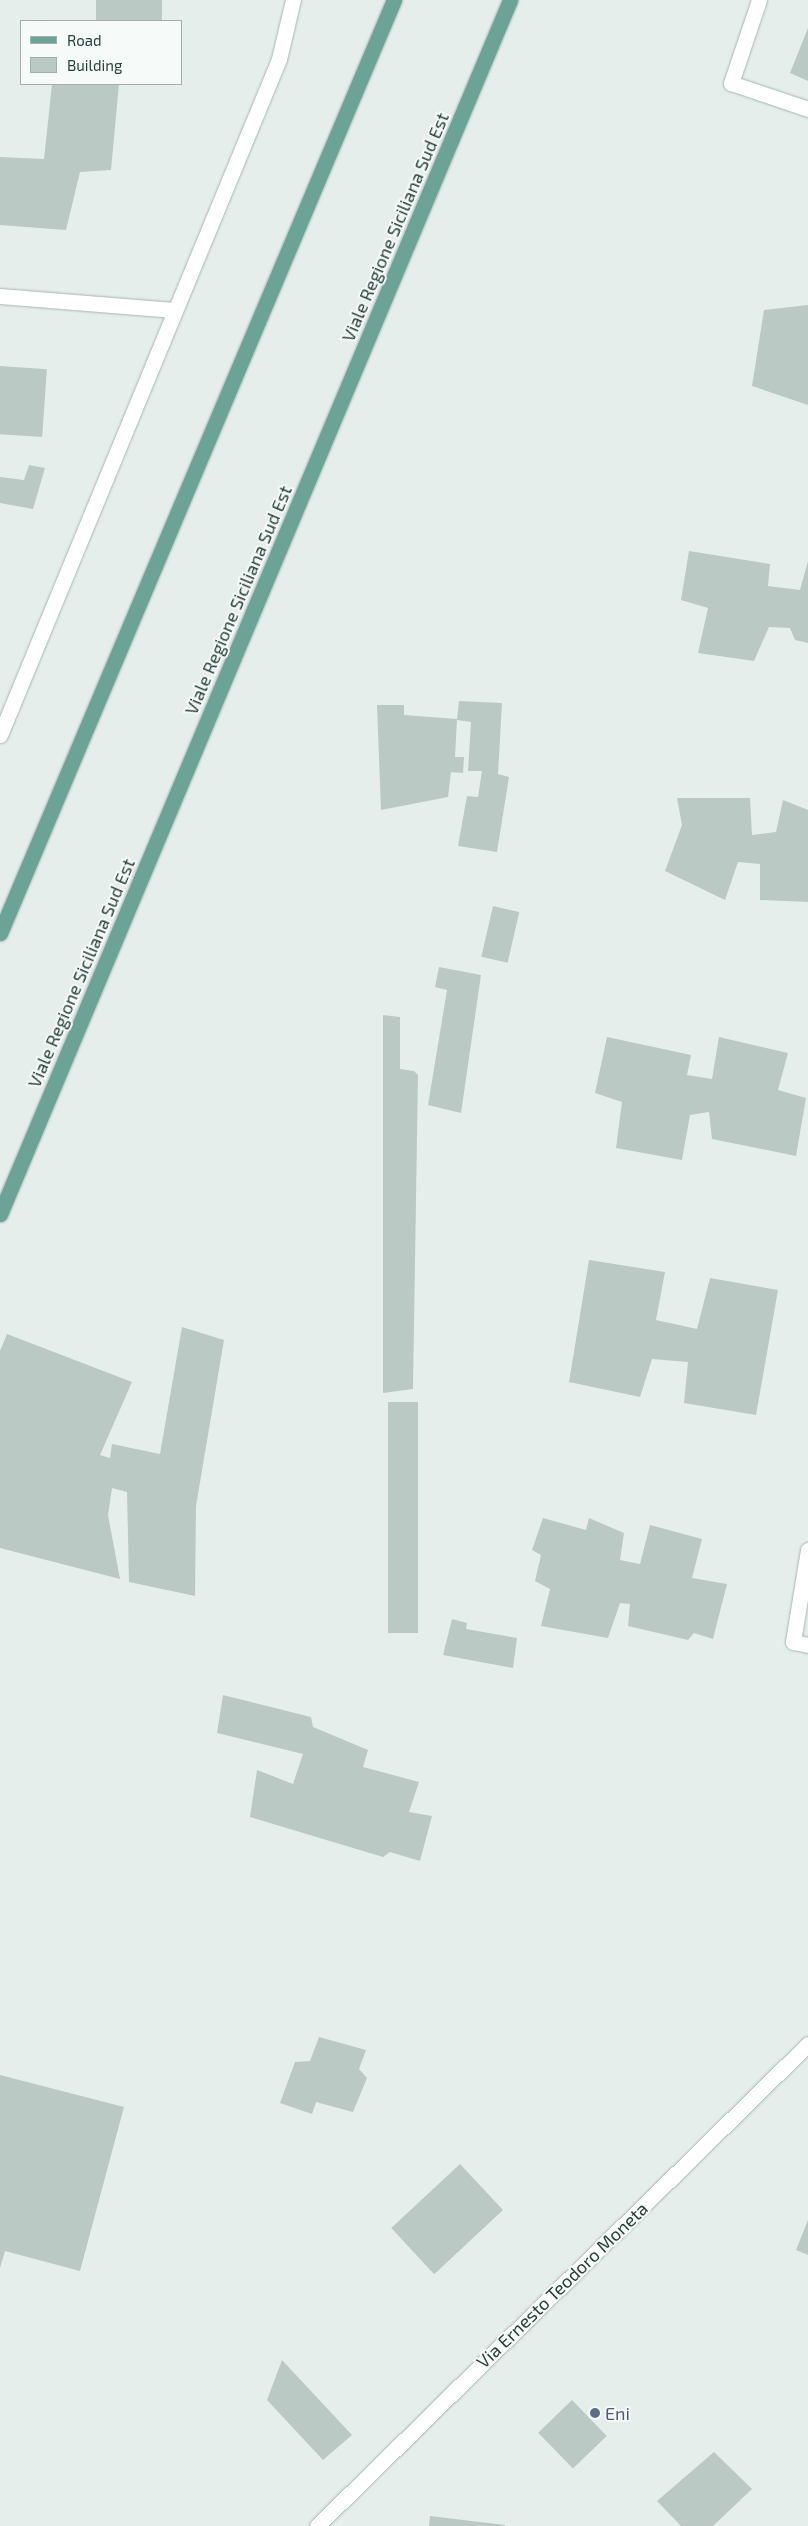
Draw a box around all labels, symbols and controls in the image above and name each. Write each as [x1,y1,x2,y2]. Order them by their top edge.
legend [20,20,182,85]
text: Road [67,31,102,49]
text: Building [67,56,122,74]
street label: Viale Regione Siciliana Sud Est [337,109,453,345]
street label: Viale Regione Siciliana Sud Est [180,482,296,718]
street label: Viale Regione Siciliana Sud Est [23,855,139,1091]
street label: Via Ernesto Teodoro Moneta [472,2197,652,2373]
place label: Eni [605,2402,630,2424]
marker: Eni [589,2407,601,2419]

